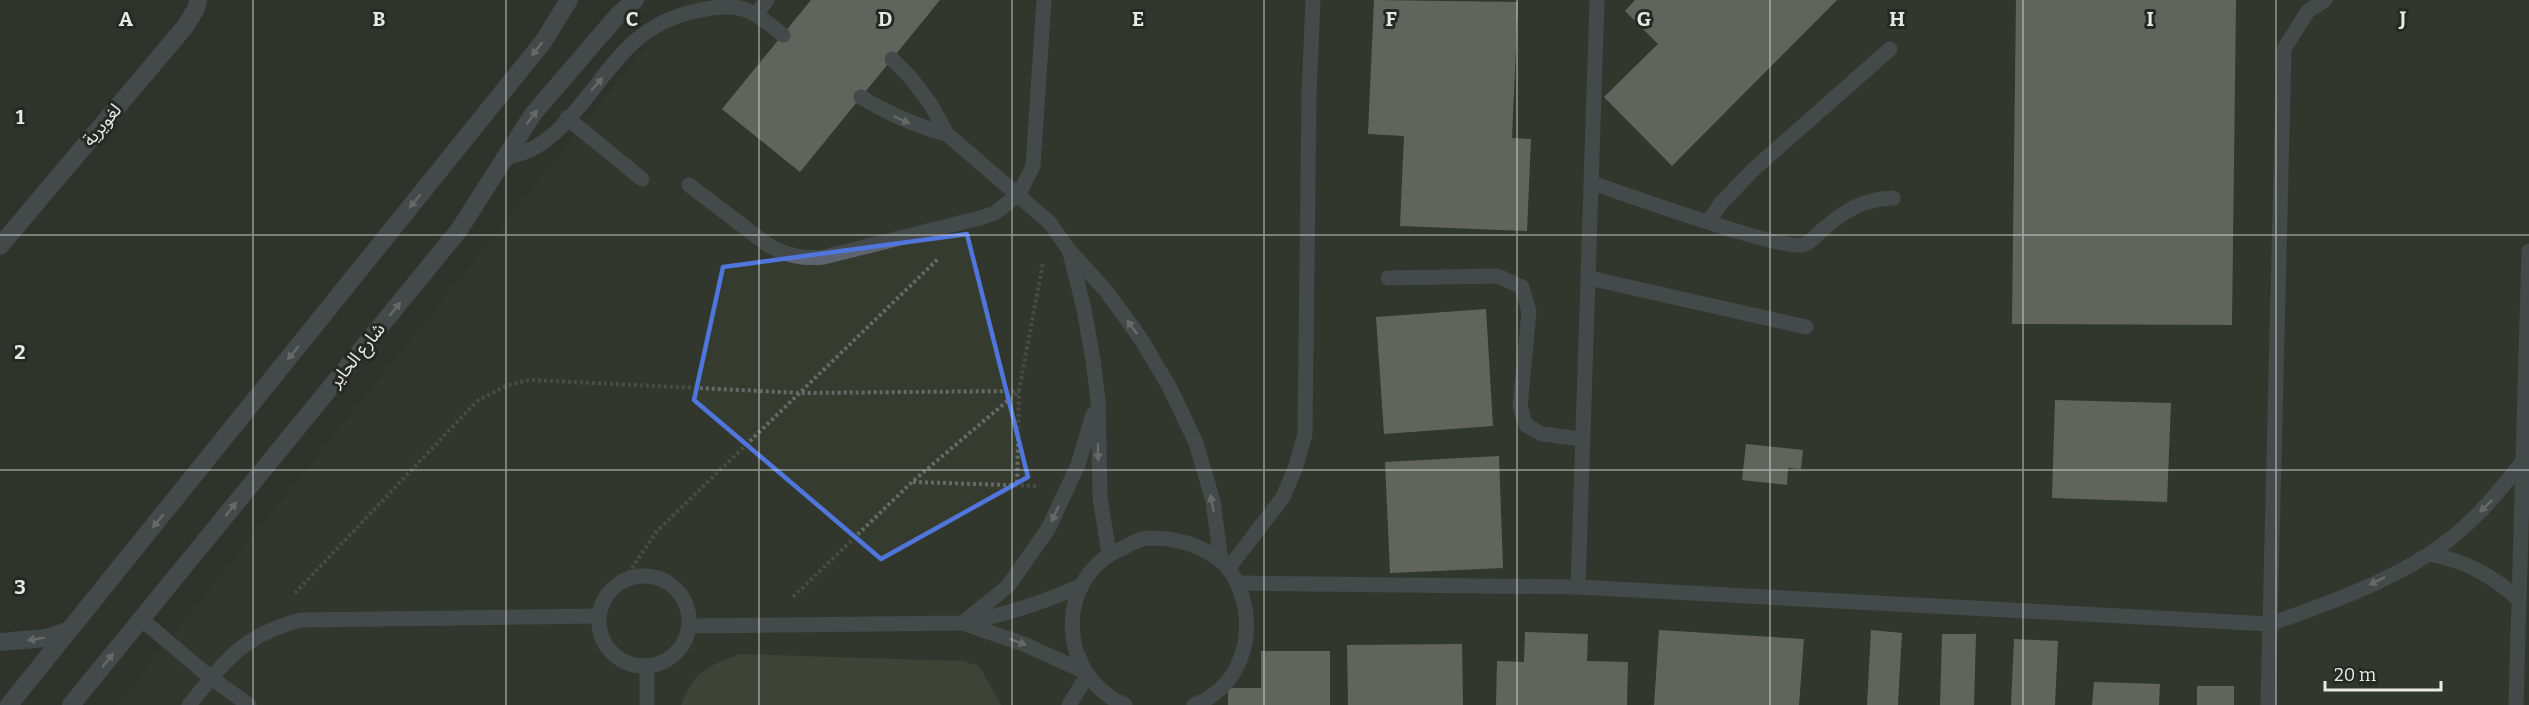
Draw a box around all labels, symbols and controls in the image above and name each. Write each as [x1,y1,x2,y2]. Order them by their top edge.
text: A [119,7,134,31]
text: B [373,7,386,31]
text: C [626,7,638,31]
text: D [878,7,892,31]
text: E [1132,7,1144,31]
text: F [1385,7,1397,31]
text: G [1637,7,1651,31]
text: H [1889,7,1905,31]
text: I [2146,7,2154,31]
text: J [2399,7,2407,31]
one-way arrow [531,41,544,57]
one-way arrow [590,77,603,92]
street label: لغويرية [78,99,126,151]
text: 1 [16,105,25,129]
one-way arrow [526,109,538,125]
one-way arrow [894,115,911,124]
one-way arrow [409,193,422,209]
one-way arrow [388,301,401,317]
street label: شارع الحاير [324,318,392,394]
one-way arrow [1127,320,1139,335]
text: 2 [14,340,26,364]
one-way arrow [287,345,300,361]
one-way arrow [1093,443,1103,462]
one-way arrow [1207,494,1216,513]
one-way arrow [2479,499,2493,513]
one-way arrow [225,501,238,517]
one-way arrow [1050,505,1060,523]
one-way arrow [152,514,164,529]
text: 3 [14,575,26,599]
one-way arrow [2369,577,2386,586]
one-way arrow [26,635,45,644]
one-way arrow [1009,638,1027,647]
one-way arrow [101,652,114,668]
scale bar [2325,654,2440,692]
text: 20 m [2334,664,2376,686]

